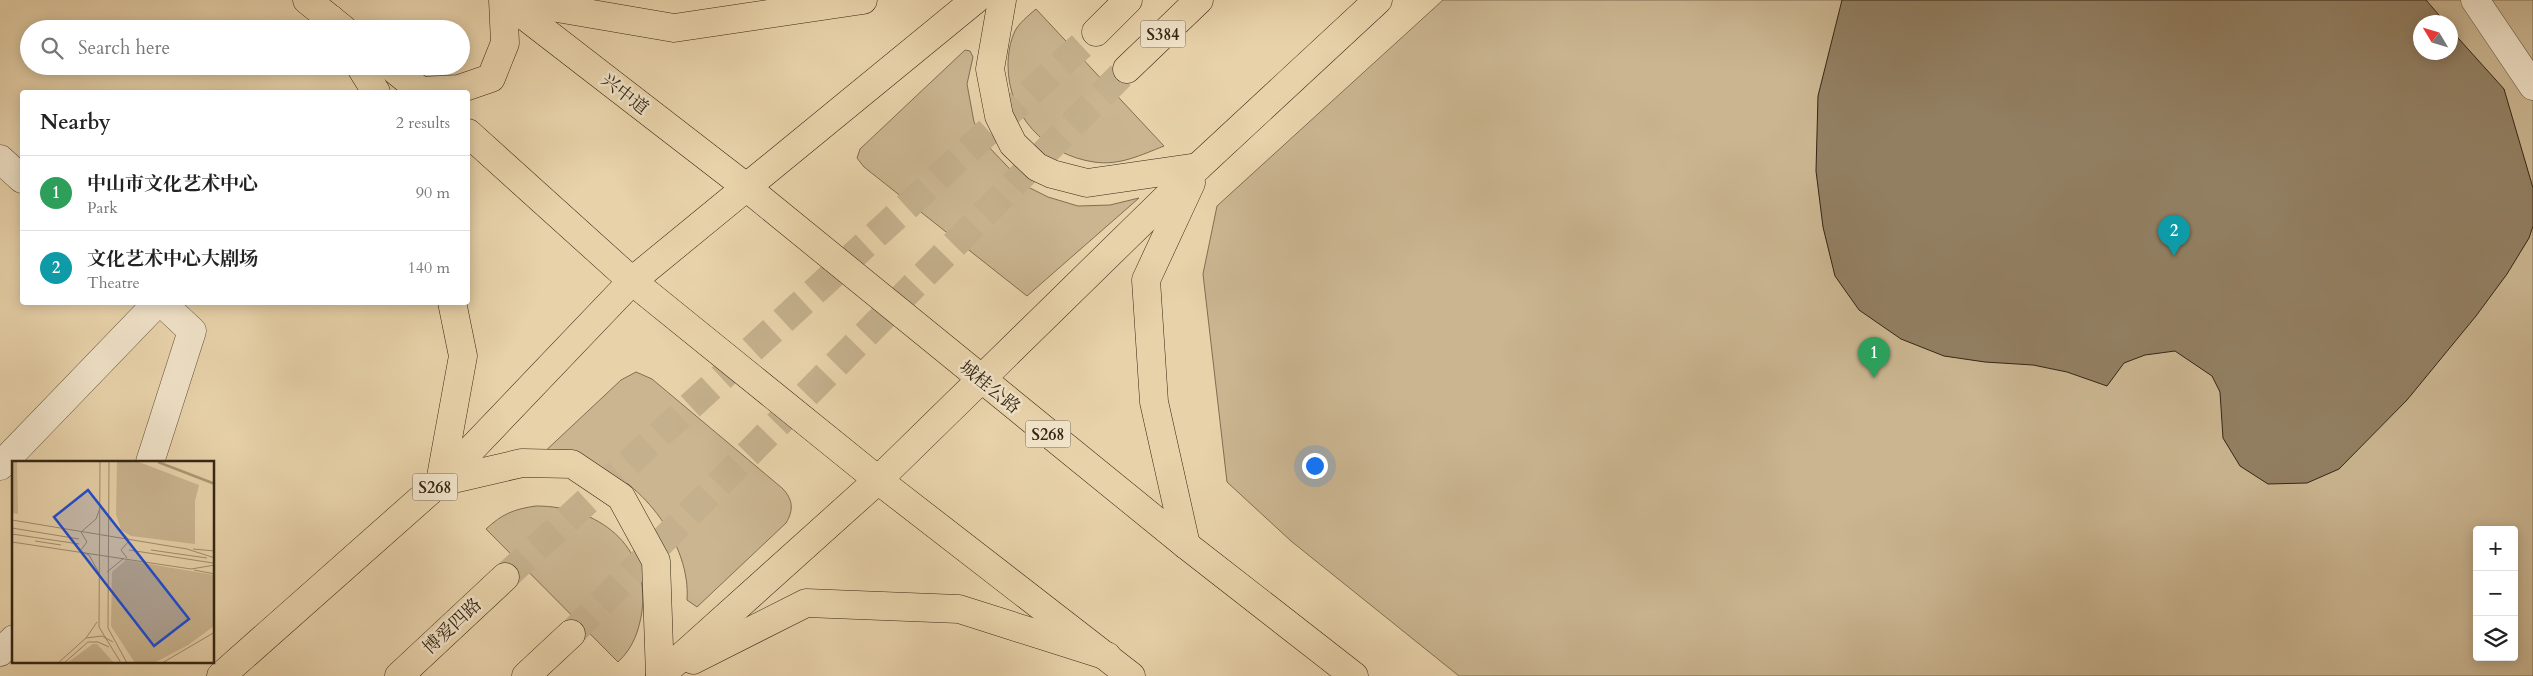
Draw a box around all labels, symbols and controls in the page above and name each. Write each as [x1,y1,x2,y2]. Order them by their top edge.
north arrow [2413,15,2458,60]
search box [20,20,470,75]
road number: S384 [1140,20,1186,48]
icon: search [38,34,66,62]
text: Search here [78,35,170,61]
street label: 兴中道 [596,68,654,121]
text: Nearby [40,108,111,137]
text: 2 results [396,112,450,134]
text: 中山市文化艺术中心 [87,171,258,197]
text: 1 [52,182,60,204]
text: 90 m [416,182,450,204]
text: Park [87,197,118,219]
pin: 2 [2158,215,2190,256]
text: 文化艺术中心大剧场 [87,246,258,272]
text: 2 [52,257,60,279]
text: 140 m [408,257,450,279]
text: Theatre [87,272,140,294]
pin: 1 [1858,337,1890,378]
street label: 城桂公路 [954,355,1026,420]
road number: S268 [1026,420,1070,448]
your location [1302,453,1328,479]
inset map [12,461,215,664]
road number: S268 [412,474,458,501]
map controls [2473,526,2518,661]
button: + [2473,526,2518,571]
button: − [2473,571,2518,616]
street label: 博爱四路 [417,593,487,660]
button: layers [2473,616,2518,661]

